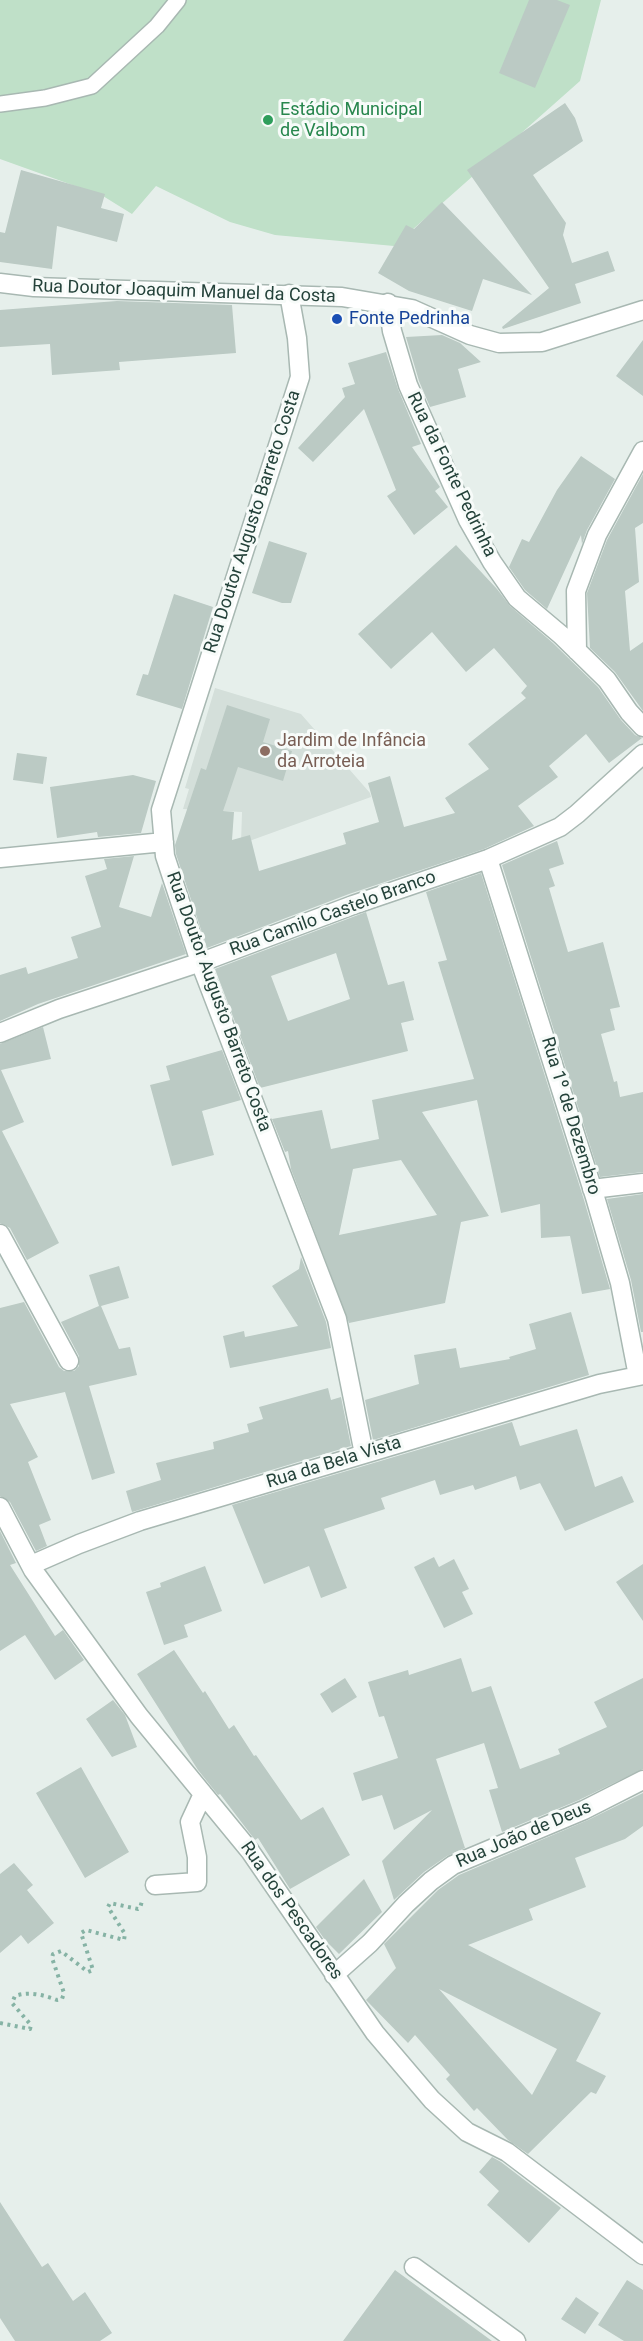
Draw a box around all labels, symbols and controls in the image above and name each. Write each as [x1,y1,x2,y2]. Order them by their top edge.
place label: Estádio Municipal de Valbom [280,99,422,142]
marker: Estádio Municipal de Valbom [261,113,275,127]
street label: Rua Doutor Joaquim Manuel da Costa [32,276,336,308]
place label: Fonte Pedrinha [349,308,470,330]
marker: Fonte Pedrinha [330,312,344,326]
street label: Rua Doutor Augusto Barreto Costa [200,388,306,656]
street label: Rua da Fonte Pedrinha [402,389,500,561]
place label: Jardim de Infância da Arroteia [277,730,426,772]
marker: Jardim de Infância da Arroteia [258,744,272,758]
street label: Rua Camilo Castelo Branco [227,867,439,961]
street label: Rua Doutor Augusto Barreto Costa [161,869,275,1135]
street label: Rua 1º de Dezembro [536,1034,604,1198]
street label: Rua da Bela Vista [264,1432,404,1494]
street label: Rua João de Deus [453,1797,595,1873]
street label: Rua dos Pescadores [235,1838,347,1984]

